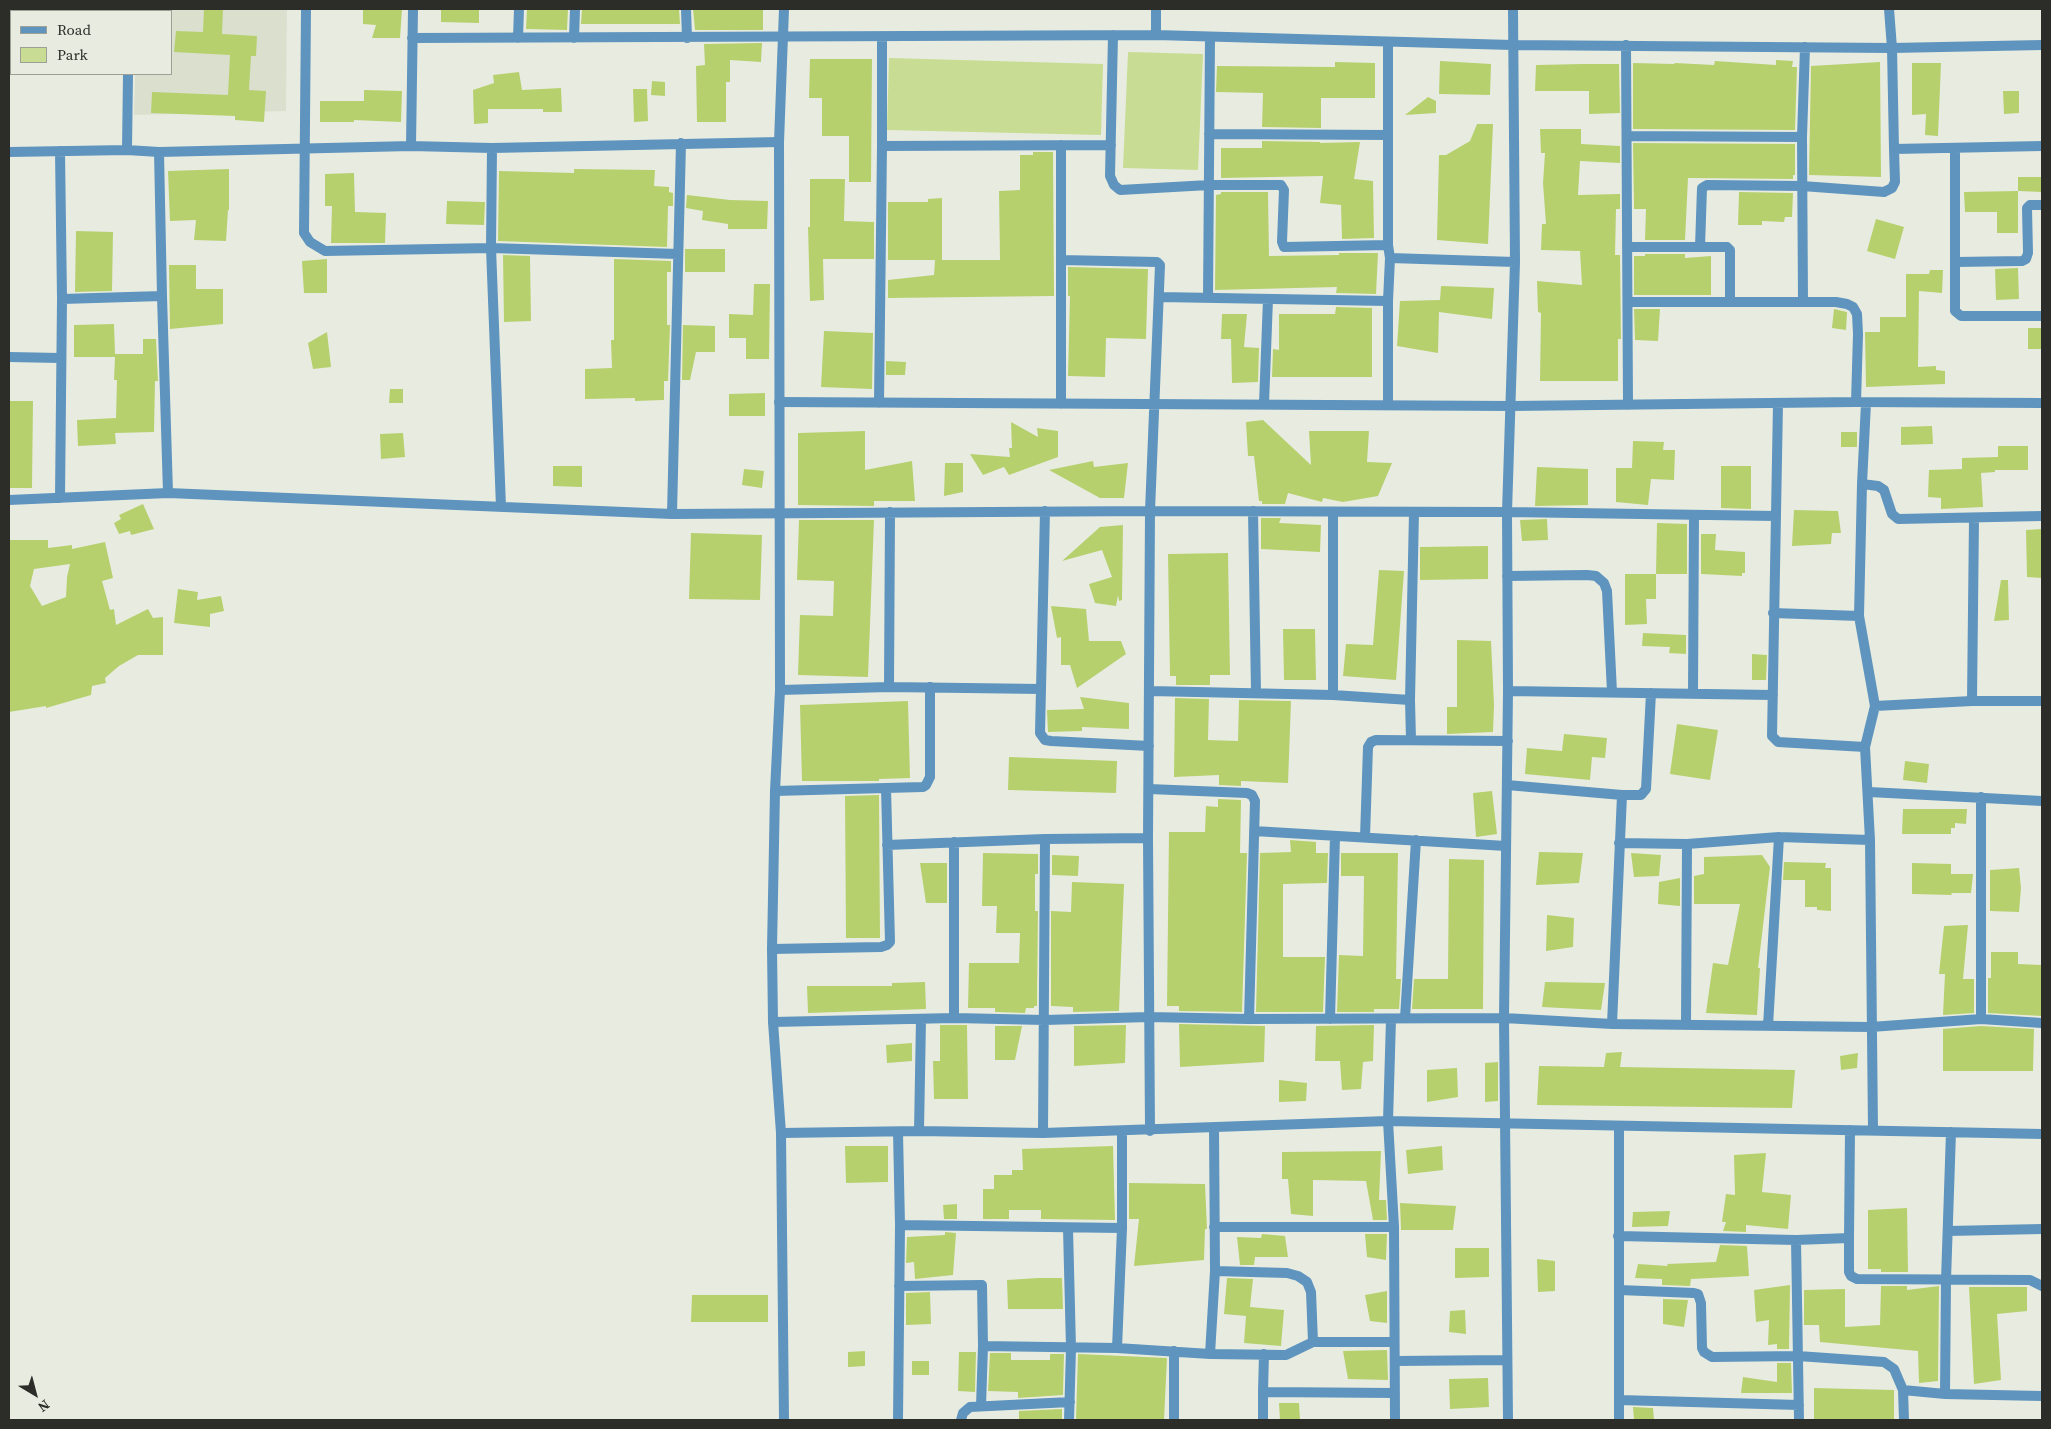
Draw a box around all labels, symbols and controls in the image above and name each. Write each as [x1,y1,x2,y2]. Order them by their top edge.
legend [10,10,172,75]
text: Road [57,19,91,40]
text: Park [57,44,88,65]
north arrow [10,1369,60,1419]
text: N [34,1395,54,1417]

